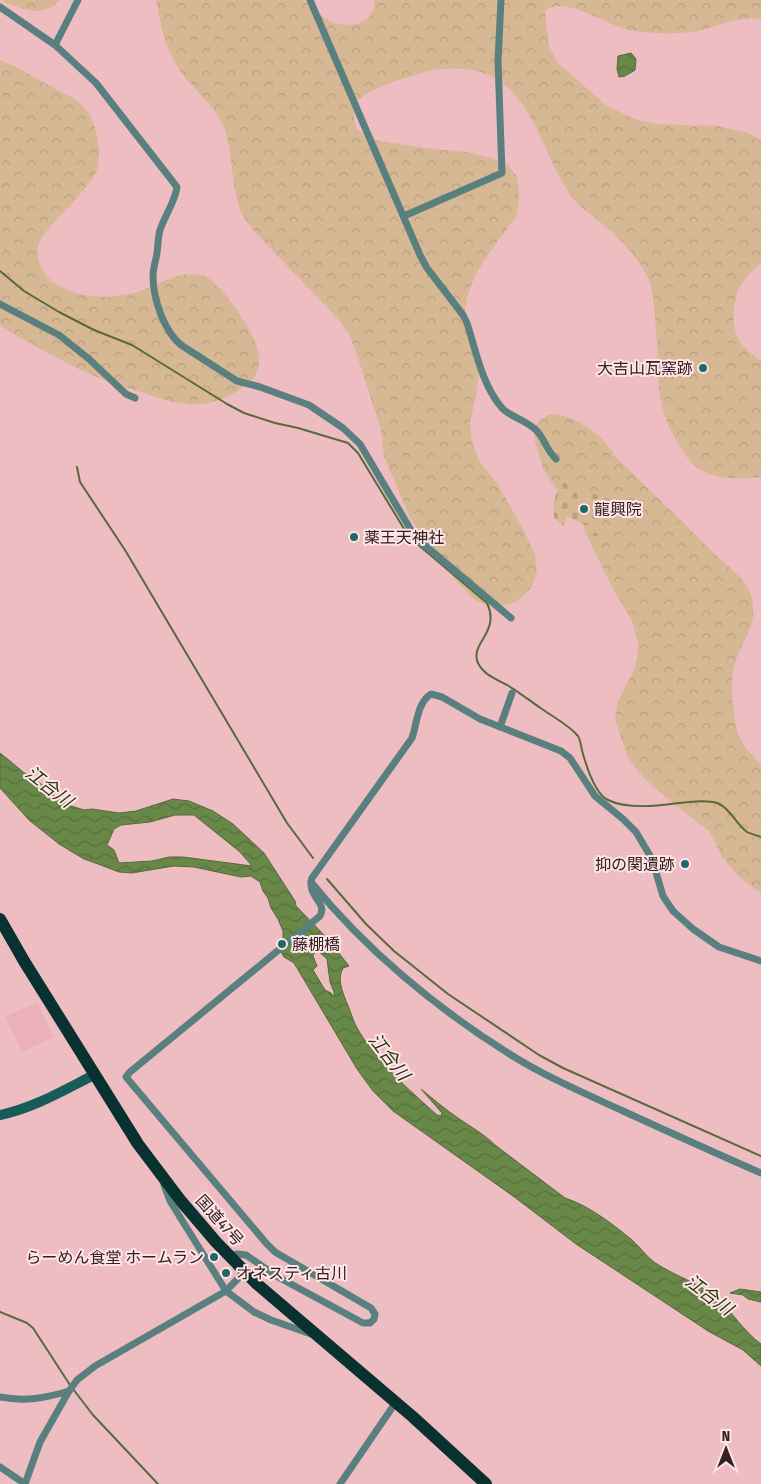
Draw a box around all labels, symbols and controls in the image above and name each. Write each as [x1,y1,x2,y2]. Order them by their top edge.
place label: 大吉山瓦窯跡 [597,359,693,378]
marker: 大吉山瓦窯跡 [697,362,709,374]
place label: 龍興院 [594,500,642,519]
marker: 龍興院 [578,503,590,515]
place label: 薬王天神社 [364,528,444,547]
marker: 薬王天神社 [348,531,360,543]
water label: 江合川 [21,762,79,814]
place label: 抑の関遺跡 [595,855,675,874]
marker: 抑の関遺跡 [679,858,691,870]
place label: 藤棚橋 [292,935,340,954]
marker: 藤棚橋 [276,938,288,950]
water label: 江合川 [364,1029,416,1087]
street label: 国道47号 [192,1191,247,1250]
place label: らーめん食堂 ホームラン [26,1248,204,1267]
marker: らーめん食堂 ホームラン [208,1251,220,1263]
place label: オネスティ古川 [236,1264,347,1283]
marker: オネスティ古川 [220,1267,232,1279]
water label: 江合川 [681,1270,739,1321]
north arrow [701,1424,751,1474]
text: N [722,1428,730,1445]

